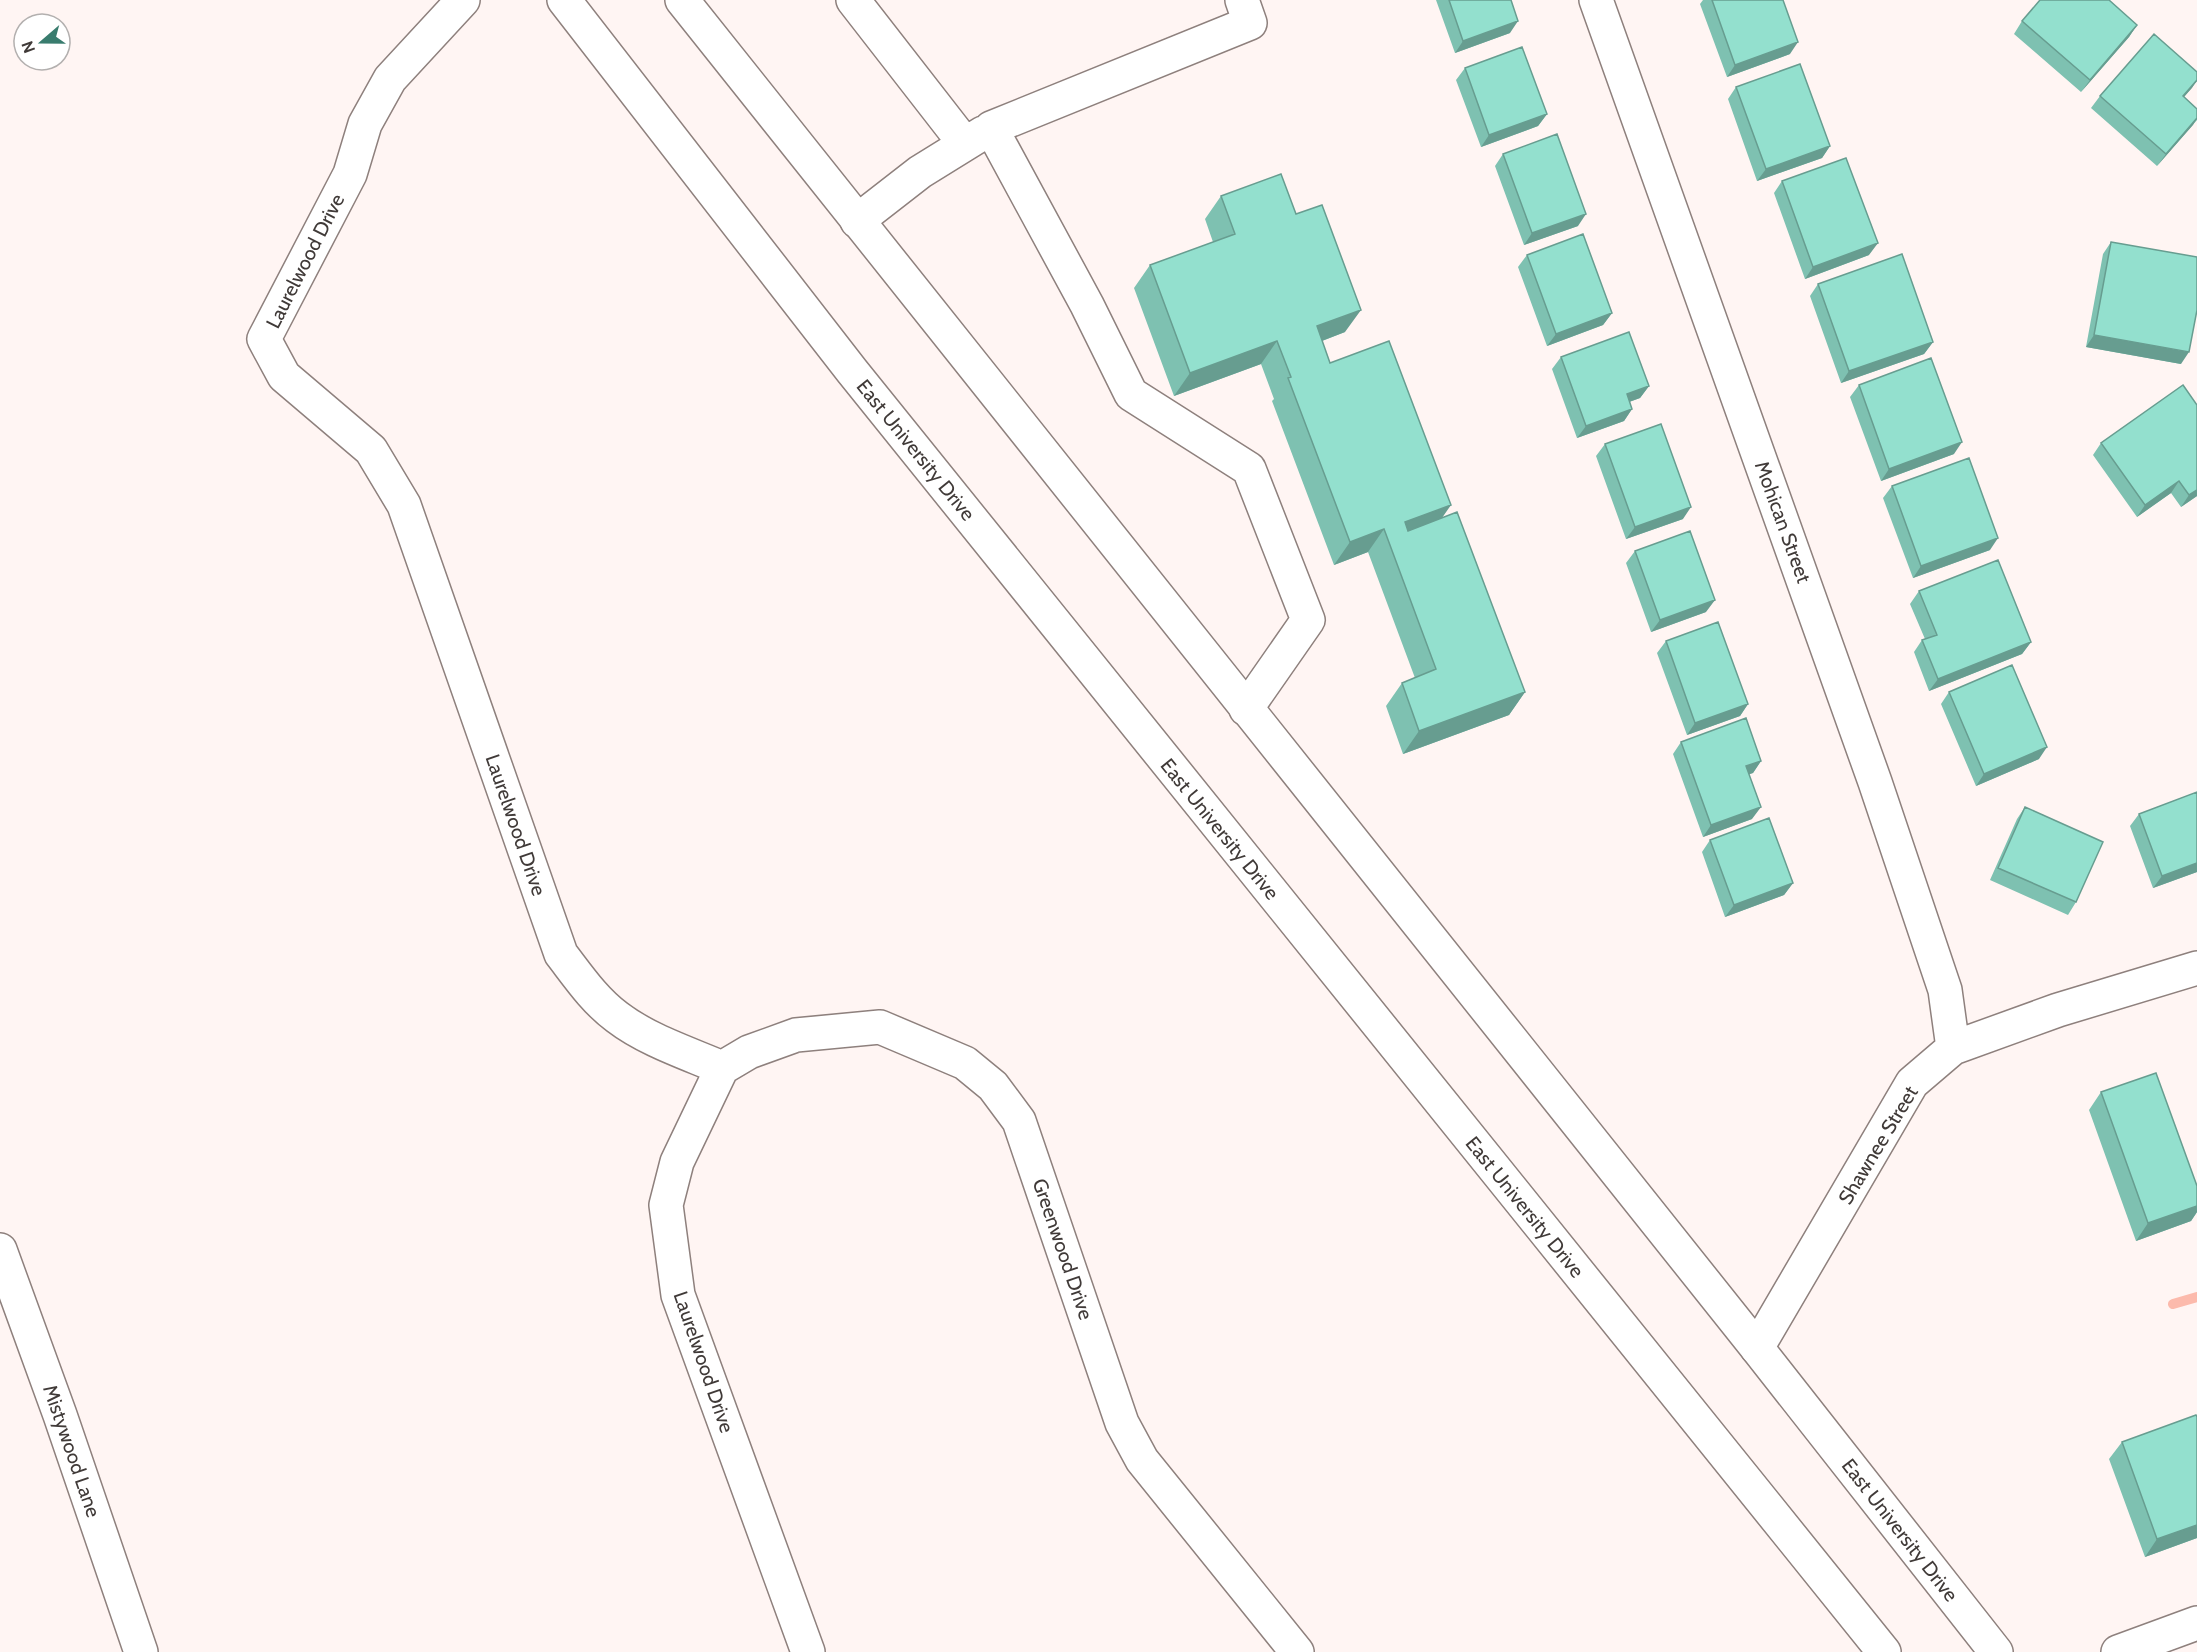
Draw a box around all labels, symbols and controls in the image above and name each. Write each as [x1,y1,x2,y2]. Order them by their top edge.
north arrow [12,12,72,72]
text: N [18,38,39,56]
street label: Laurelwood Drive [261,190,349,332]
street label: East University Drive [852,375,980,525]
street label: Mohican Street [1750,458,1816,586]
street label: Laurelwood Drive [481,751,551,899]
street label: East University Drive [1156,754,1284,904]
street label: Shawnee Street [1833,1081,1923,1209]
street label: East University Drive [1461,1132,1589,1282]
street label: Greenwood Drive [1028,1175,1098,1323]
street label: Laurelwood Drive [669,1288,739,1436]
street label: Mistywood Lane [38,1382,106,1520]
street label: East University Drive [1837,1454,1963,1606]

